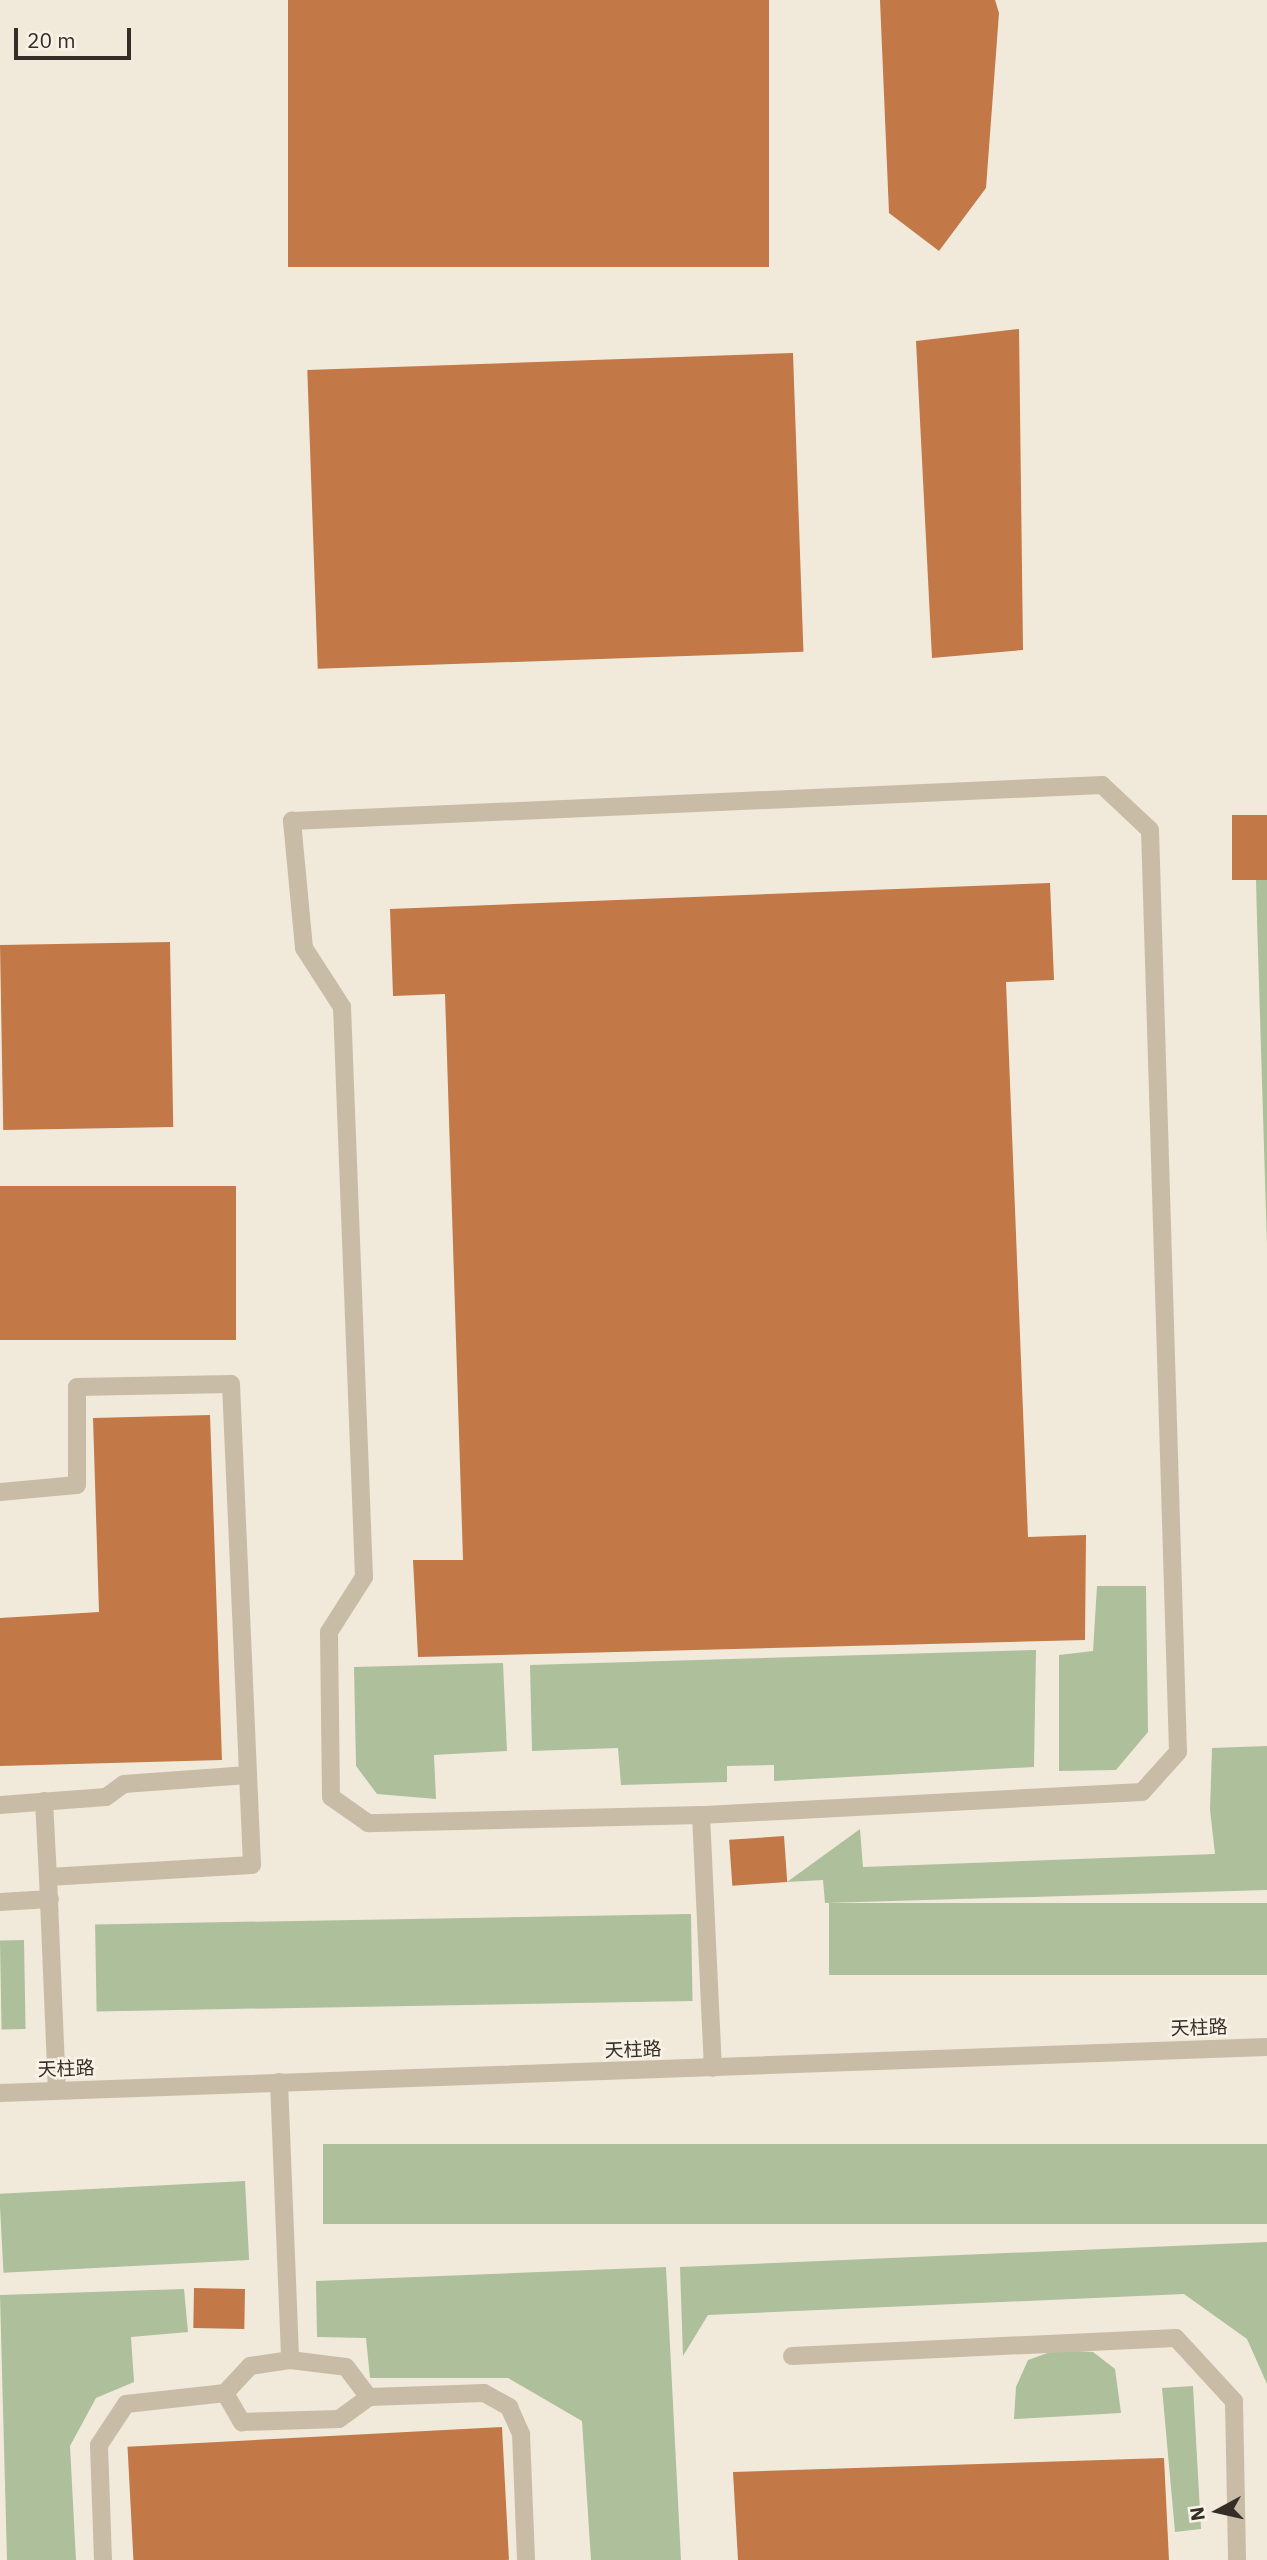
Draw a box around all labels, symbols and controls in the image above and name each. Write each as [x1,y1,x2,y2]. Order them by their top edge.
scale bar [18,14,135,58]
text: 20 m [27,26,76,54]
street label: 天柱路 [1170,2016,1228,2040]
street label: 天柱路 [604,2038,662,2062]
street label: 天柱路 [37,2057,95,2081]
north arrow [1183,2476,1253,2546]
text: N [1184,2505,1210,2522]

